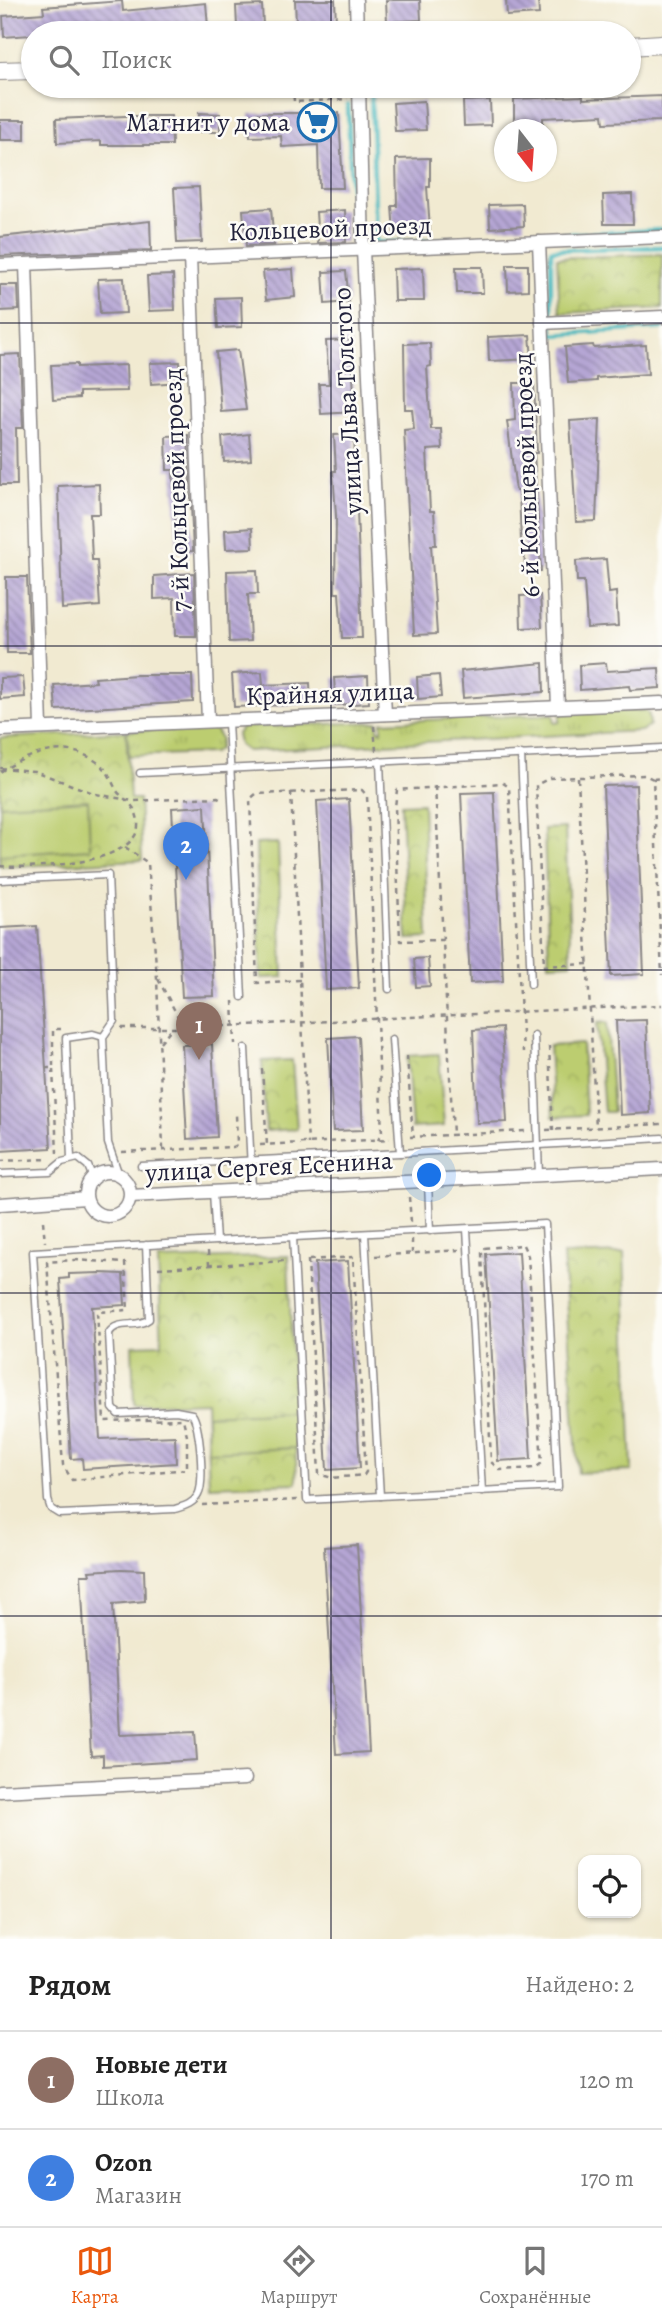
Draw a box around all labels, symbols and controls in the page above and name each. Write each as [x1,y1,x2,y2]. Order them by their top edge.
search box [21,21,641,98]
icon: search [45,41,83,79]
text: Поиск [101,42,172,77]
supermarket icon: Магнит у дома [296,101,338,143]
place label: Магнит у дома [126,105,290,140]
north arrow [494,119,557,182]
street label: Кольцевой проезд [228,207,432,250]
street label: улица Льва Толстого [324,286,371,517]
street label: 6-й Кольцевой проезд [505,352,548,598]
street label: 7-й Кольцевой проезд [155,367,198,613]
street label: Крайняя улица [245,673,415,714]
pin: 2 [163,822,209,880]
pin: 1 [176,1002,222,1060]
street label: улица Сергея Есенина [143,1143,394,1191]
your location [412,1158,446,1192]
map controls [578,1855,641,1918]
button: locate [578,1855,641,1918]
text: Рядом [28,1965,111,2005]
text: Найдено: 2 [525,1969,634,2000]
text: Новые дети [95,2047,228,2082]
text: 1 [47,2065,55,2096]
text: 120 m [579,2065,634,2096]
text: Школа [95,2082,164,2113]
text: Ozon [95,2145,153,2180]
text: 2 [45,2163,57,2194]
text: 170 m [581,2163,634,2194]
text: Магазин [95,2180,182,2211]
tab: Карта [71,2242,119,2310]
tab: Маршрут [260,2242,337,2310]
tab: Сохранённые [479,2242,591,2310]

